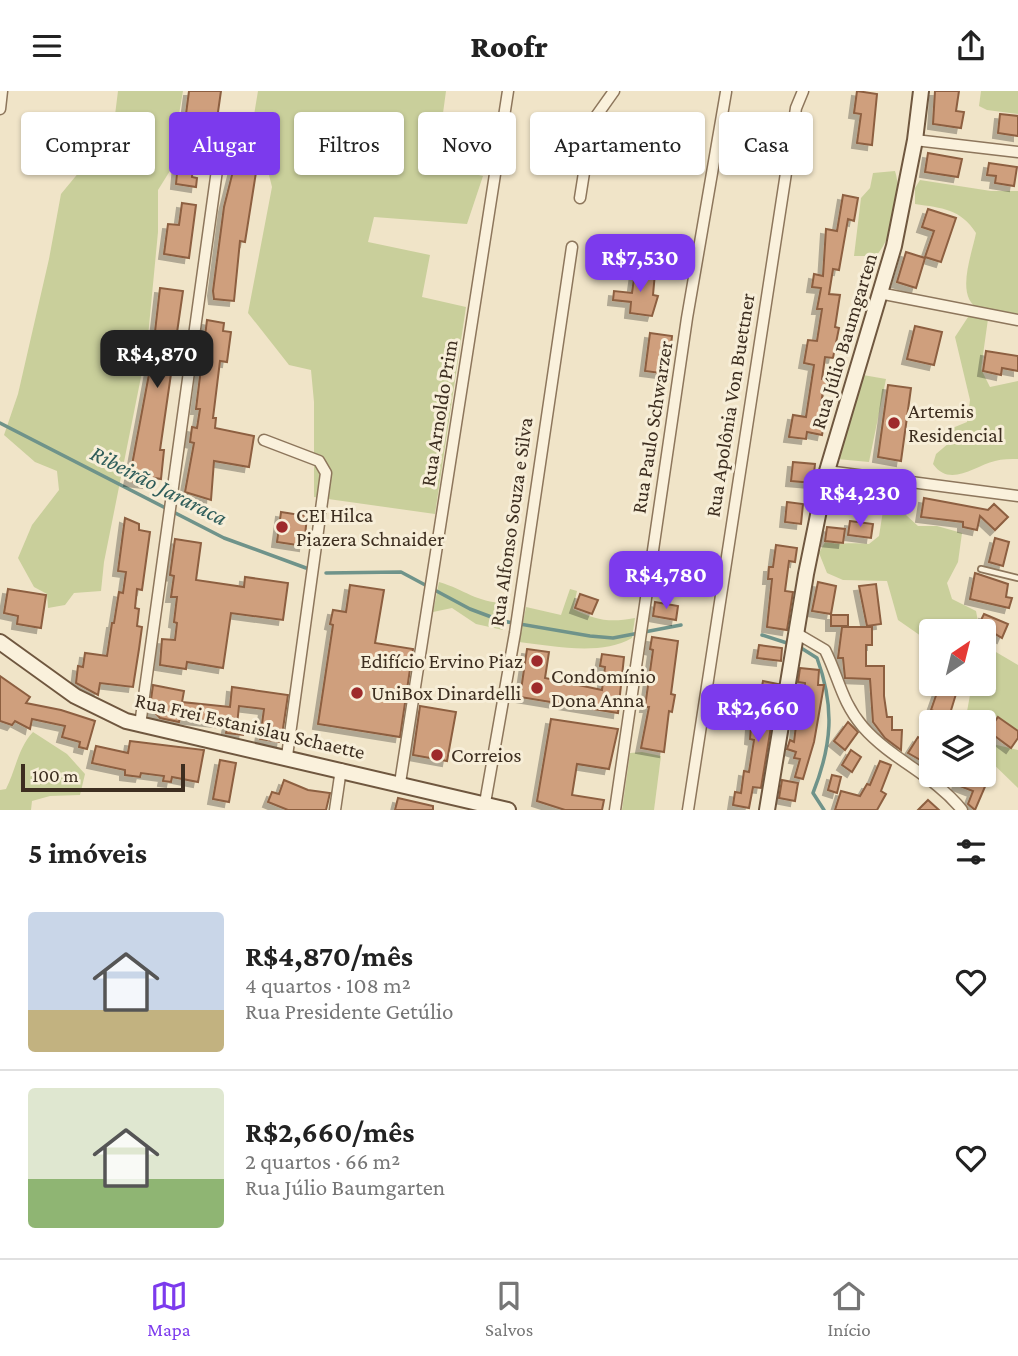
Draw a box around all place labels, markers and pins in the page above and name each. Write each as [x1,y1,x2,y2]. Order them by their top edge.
pin: R$7,530 [575,235,705,294]
pin: R$4,870 [92,331,222,390]
place label: Artemis Residencial [908,399,1003,447]
marker: Artemis Residencial [886,415,902,431]
pin: R$4,230 [795,469,925,529]
place label: CEI Hilca Piazera Schnaider [296,503,445,551]
marker: CEI Hilca Piazera Schnaider [274,519,290,535]
pin: R$4,780 [601,552,731,611]
place label: Edifício Ervino Piaz [360,649,523,673]
marker: Edifício Ervino Piaz [529,653,545,669]
place label: Condomínio Dona Anna [551,664,656,712]
marker: Condomínio Dona Anna [529,680,545,696]
place label: UniBox Dinardelli [371,681,522,705]
marker: UniBox Dinardelli [349,685,365,701]
pin: R$2,660 [693,685,823,744]
place label: Correios [451,743,522,767]
marker: Correios [429,747,445,763]

